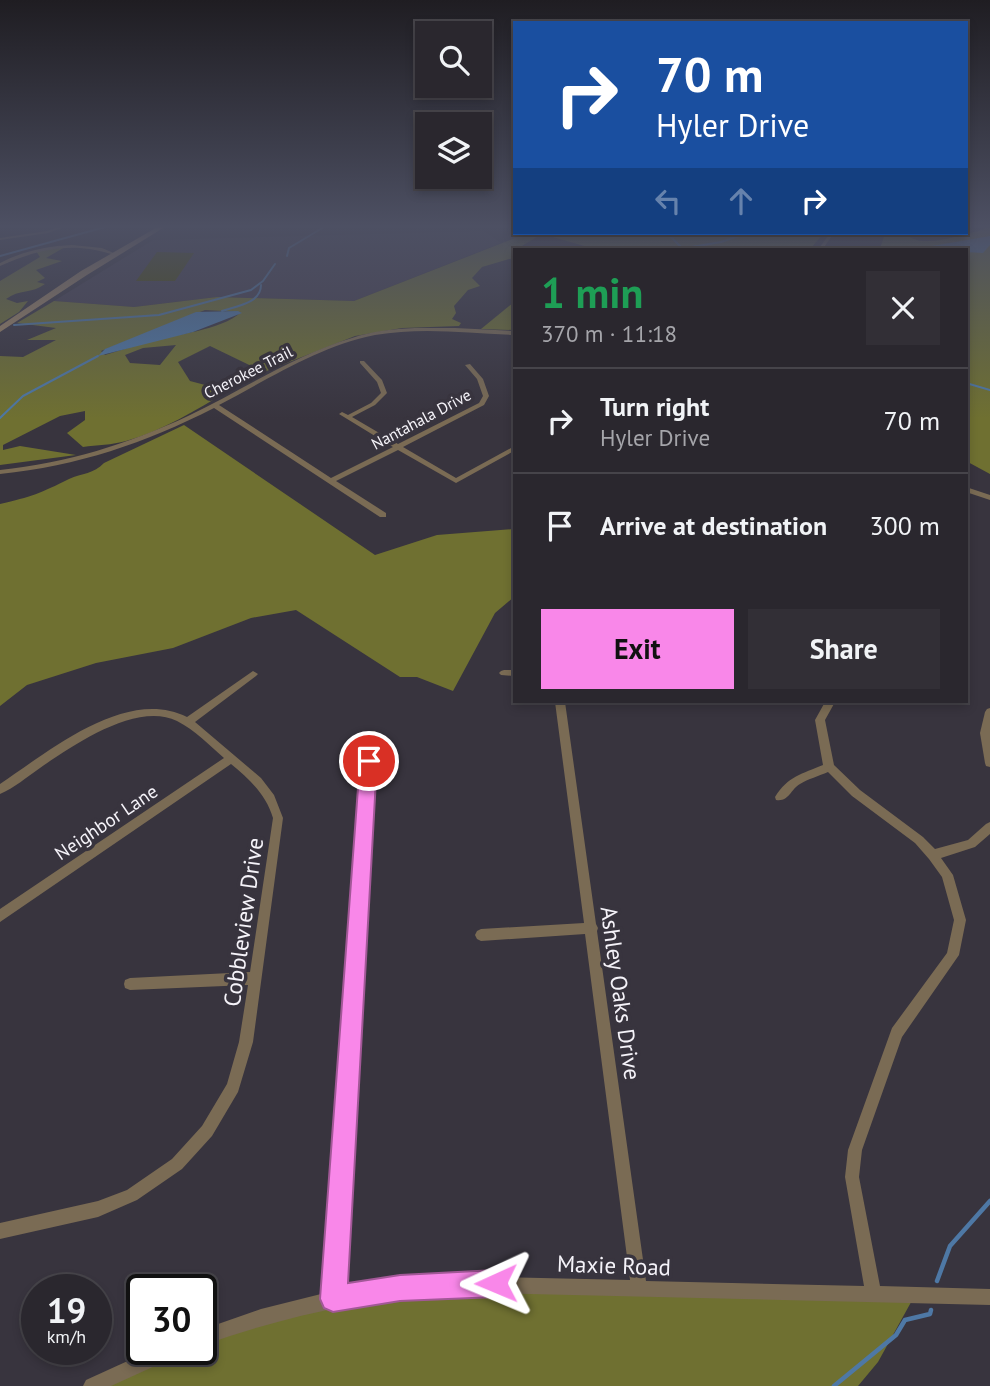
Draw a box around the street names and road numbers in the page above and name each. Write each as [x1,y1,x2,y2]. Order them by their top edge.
street label: Cherokee Trail [200,341,296,403]
street label: Nantahala Drive [368,384,474,454]
street label: Neighbor Lane [50,779,162,865]
street label: Cobbleview Drive [217,836,269,1008]
street label: Ashley Oaks Drive [594,904,648,1082]
street label: Maxie Road [556,1249,672,1281]

